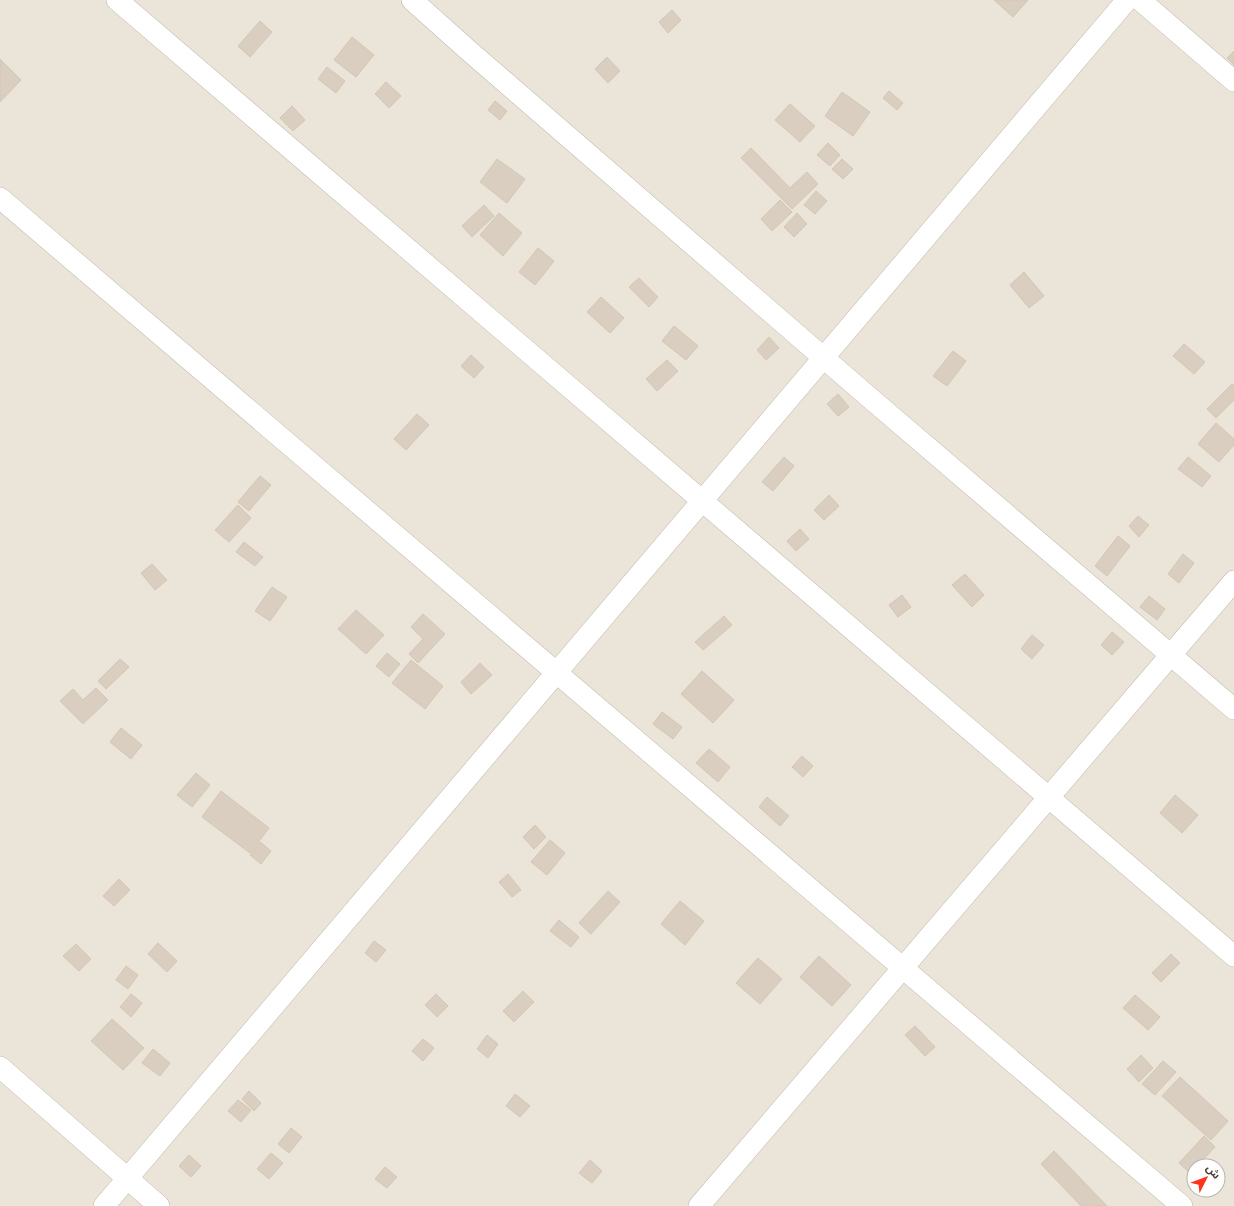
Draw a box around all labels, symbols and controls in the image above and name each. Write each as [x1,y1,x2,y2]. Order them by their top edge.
north arrow [1186,1158,1226,1198]
text: ش [1202,1161,1224,1182]

